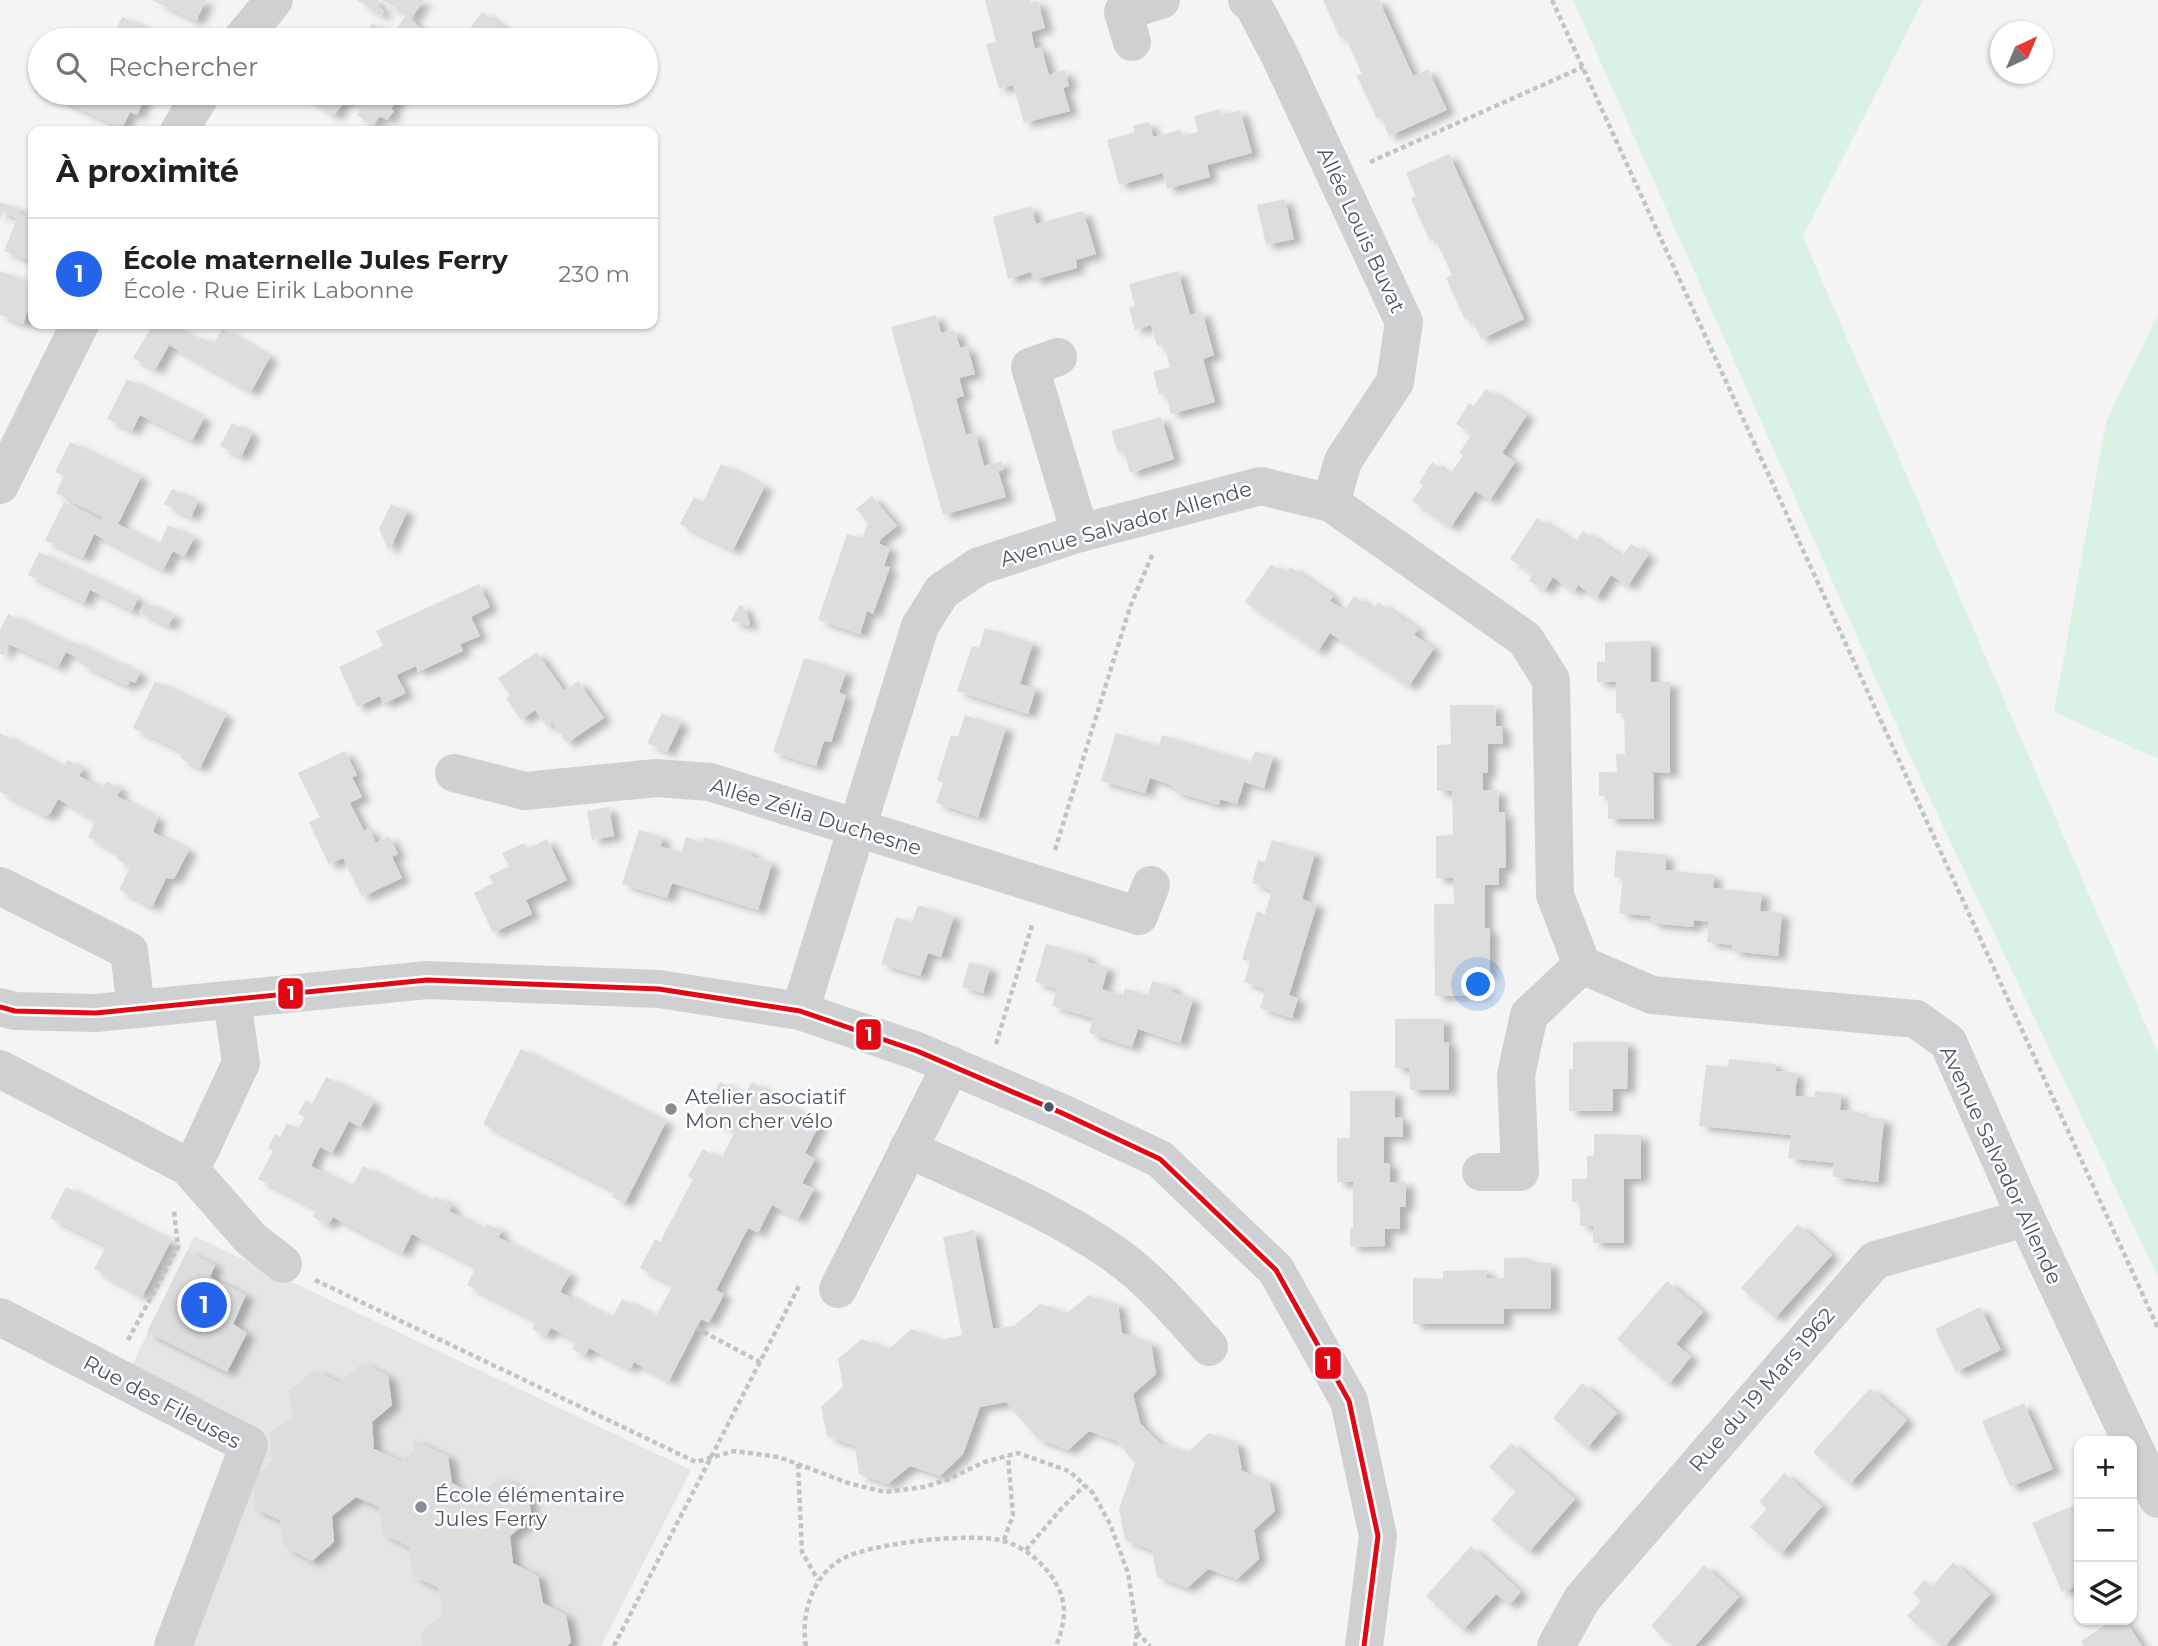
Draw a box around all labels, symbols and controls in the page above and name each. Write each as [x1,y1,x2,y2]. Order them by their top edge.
north arrow [1990,21,2053,84]
search box [28,28,658,105]
icon: search [52,48,90,86]
text: Rechercher [108,51,258,83]
street label: Allée Louis Buvat [1312,143,1411,317]
text: À proximité [56,153,239,190]
text: École maternelle Jules Ferry [123,244,508,276]
text: 1 [74,260,84,288]
text: 230 m [558,260,630,288]
text: École · Rue Eirik Labonne [123,276,414,304]
street label: Avenue Salvador Allende [997,476,1255,571]
street label: Allée Zélia Duchesne [707,772,925,861]
your location [1461,967,1495,1001]
line badge: 1 [277,977,304,1010]
text: 1 [287,982,295,1005]
line badge: 1 [855,1018,882,1051]
text: 1 [865,1023,873,1046]
street label: Avenue Salvador Allende [1935,1041,2068,1288]
place label: Atelier asociatif Mon cher vélo [685,1084,846,1133]
unlabelled marker [1042,1100,1056,1114]
marker: Atelier asociatif Mon cher vélo [663,1101,679,1117]
pin: 1 [181,1279,227,1331]
street label: Rue du 19 Mars 1962 [1684,1303,1840,1477]
line badge: 1 [1314,1346,1342,1380]
street label: Rue des Fileuses [79,1350,245,1454]
text: 1 [1324,1352,1332,1375]
map controls [2074,1436,2137,1625]
button: + [2074,1436,2137,1499]
place label: École élémentaire Jules Ferry [434,1482,625,1531]
marker: École élémentaire Jules Ferry [413,1499,429,1515]
button: − [2074,1499,2137,1562]
button: layers [2074,1562,2137,1625]

